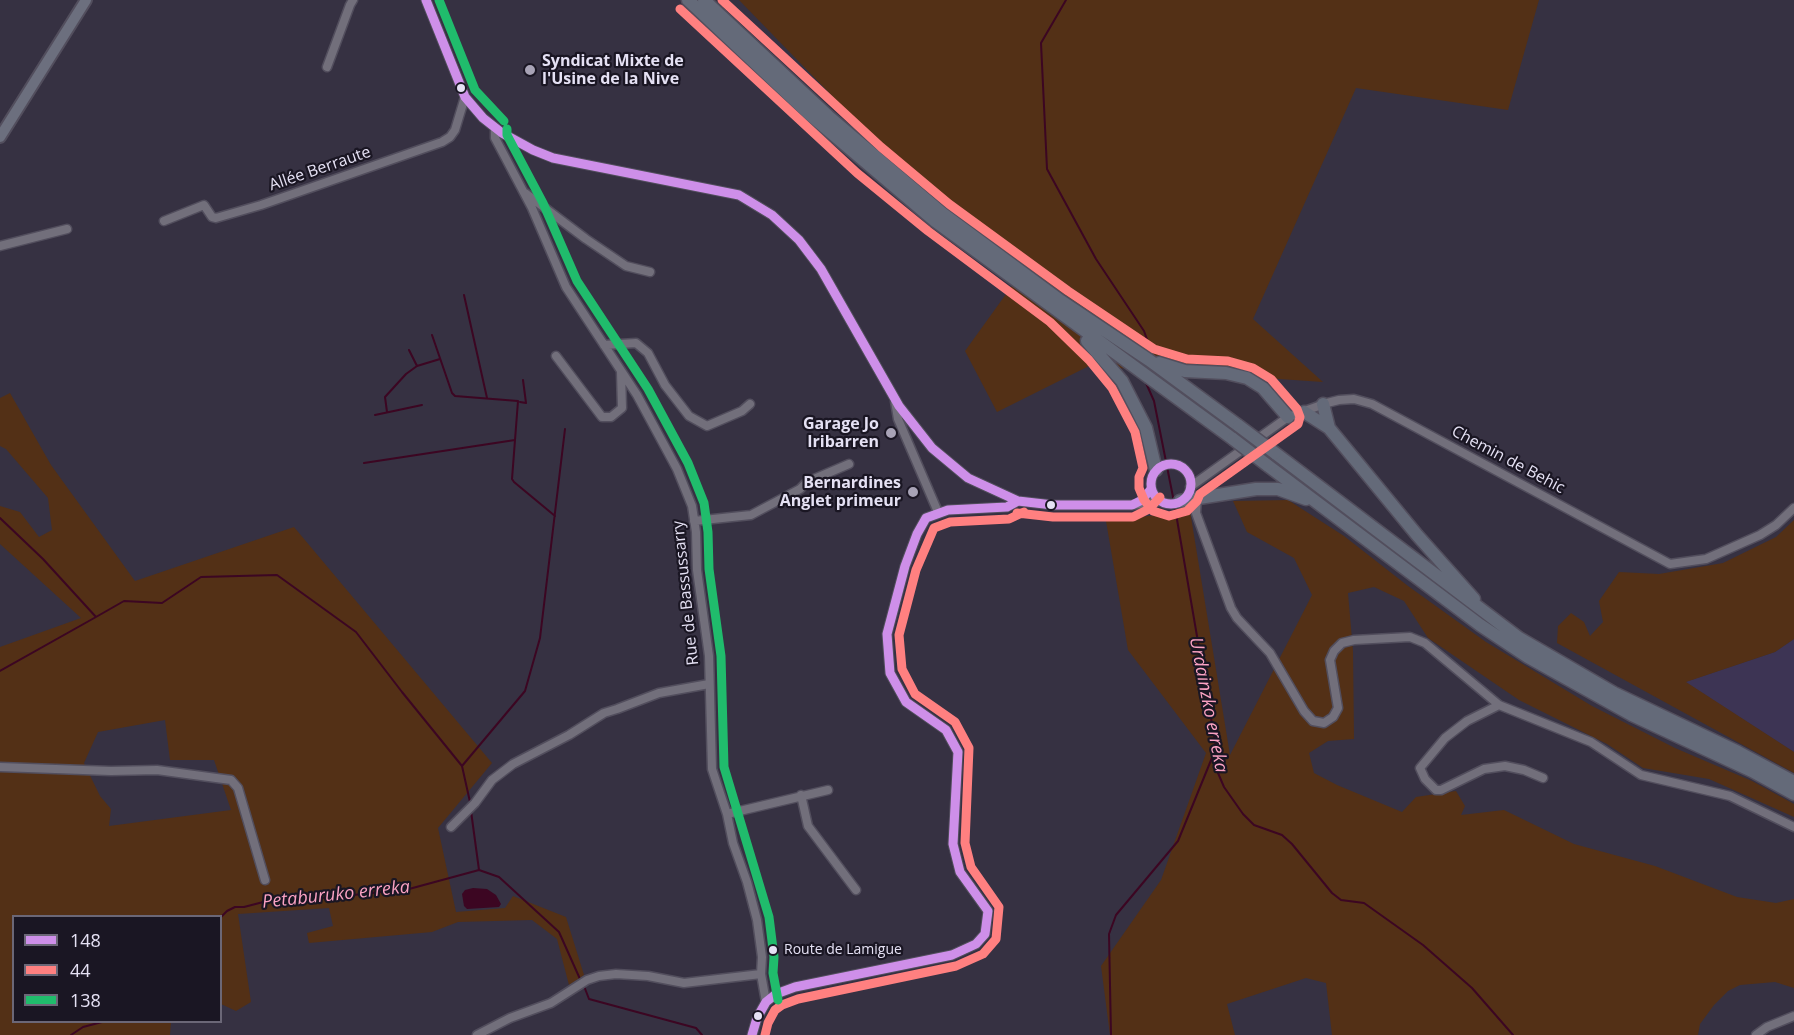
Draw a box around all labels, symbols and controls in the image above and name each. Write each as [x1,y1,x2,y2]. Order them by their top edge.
place label: Syndicat Mixte de l'Usine de la Nive [542,51,684,89]
marker: Syndicat Mixte de l'Usine de la Nive [523,63,537,77]
unlabelled marker [455,82,467,94]
street label: Allée Berraute [267,143,373,195]
place label: Garage Jo Iribarren [803,414,879,452]
street label: Chemin de Behic [1448,422,1568,498]
marker: Garage Jo Iribarren [884,426,898,440]
place label: Bernardines Anglet primeur [780,473,901,511]
marker: Bernardines Anglet primeur [906,485,920,499]
unlabelled marker [1045,499,1057,511]
street label: Rue de Bassussarry [669,520,703,666]
water label: Urdainzko erreka [1184,635,1232,775]
water label: Petaburuko erreka [261,877,411,913]
legend [12,915,222,1023]
text: 148 [70,928,101,952]
place label: Route de Lamigue [784,942,902,958]
marker: Route de Lamigue [767,944,779,956]
text: 44 [70,958,91,982]
text: 138 [70,988,101,1012]
unlabelled marker [752,1010,764,1022]

